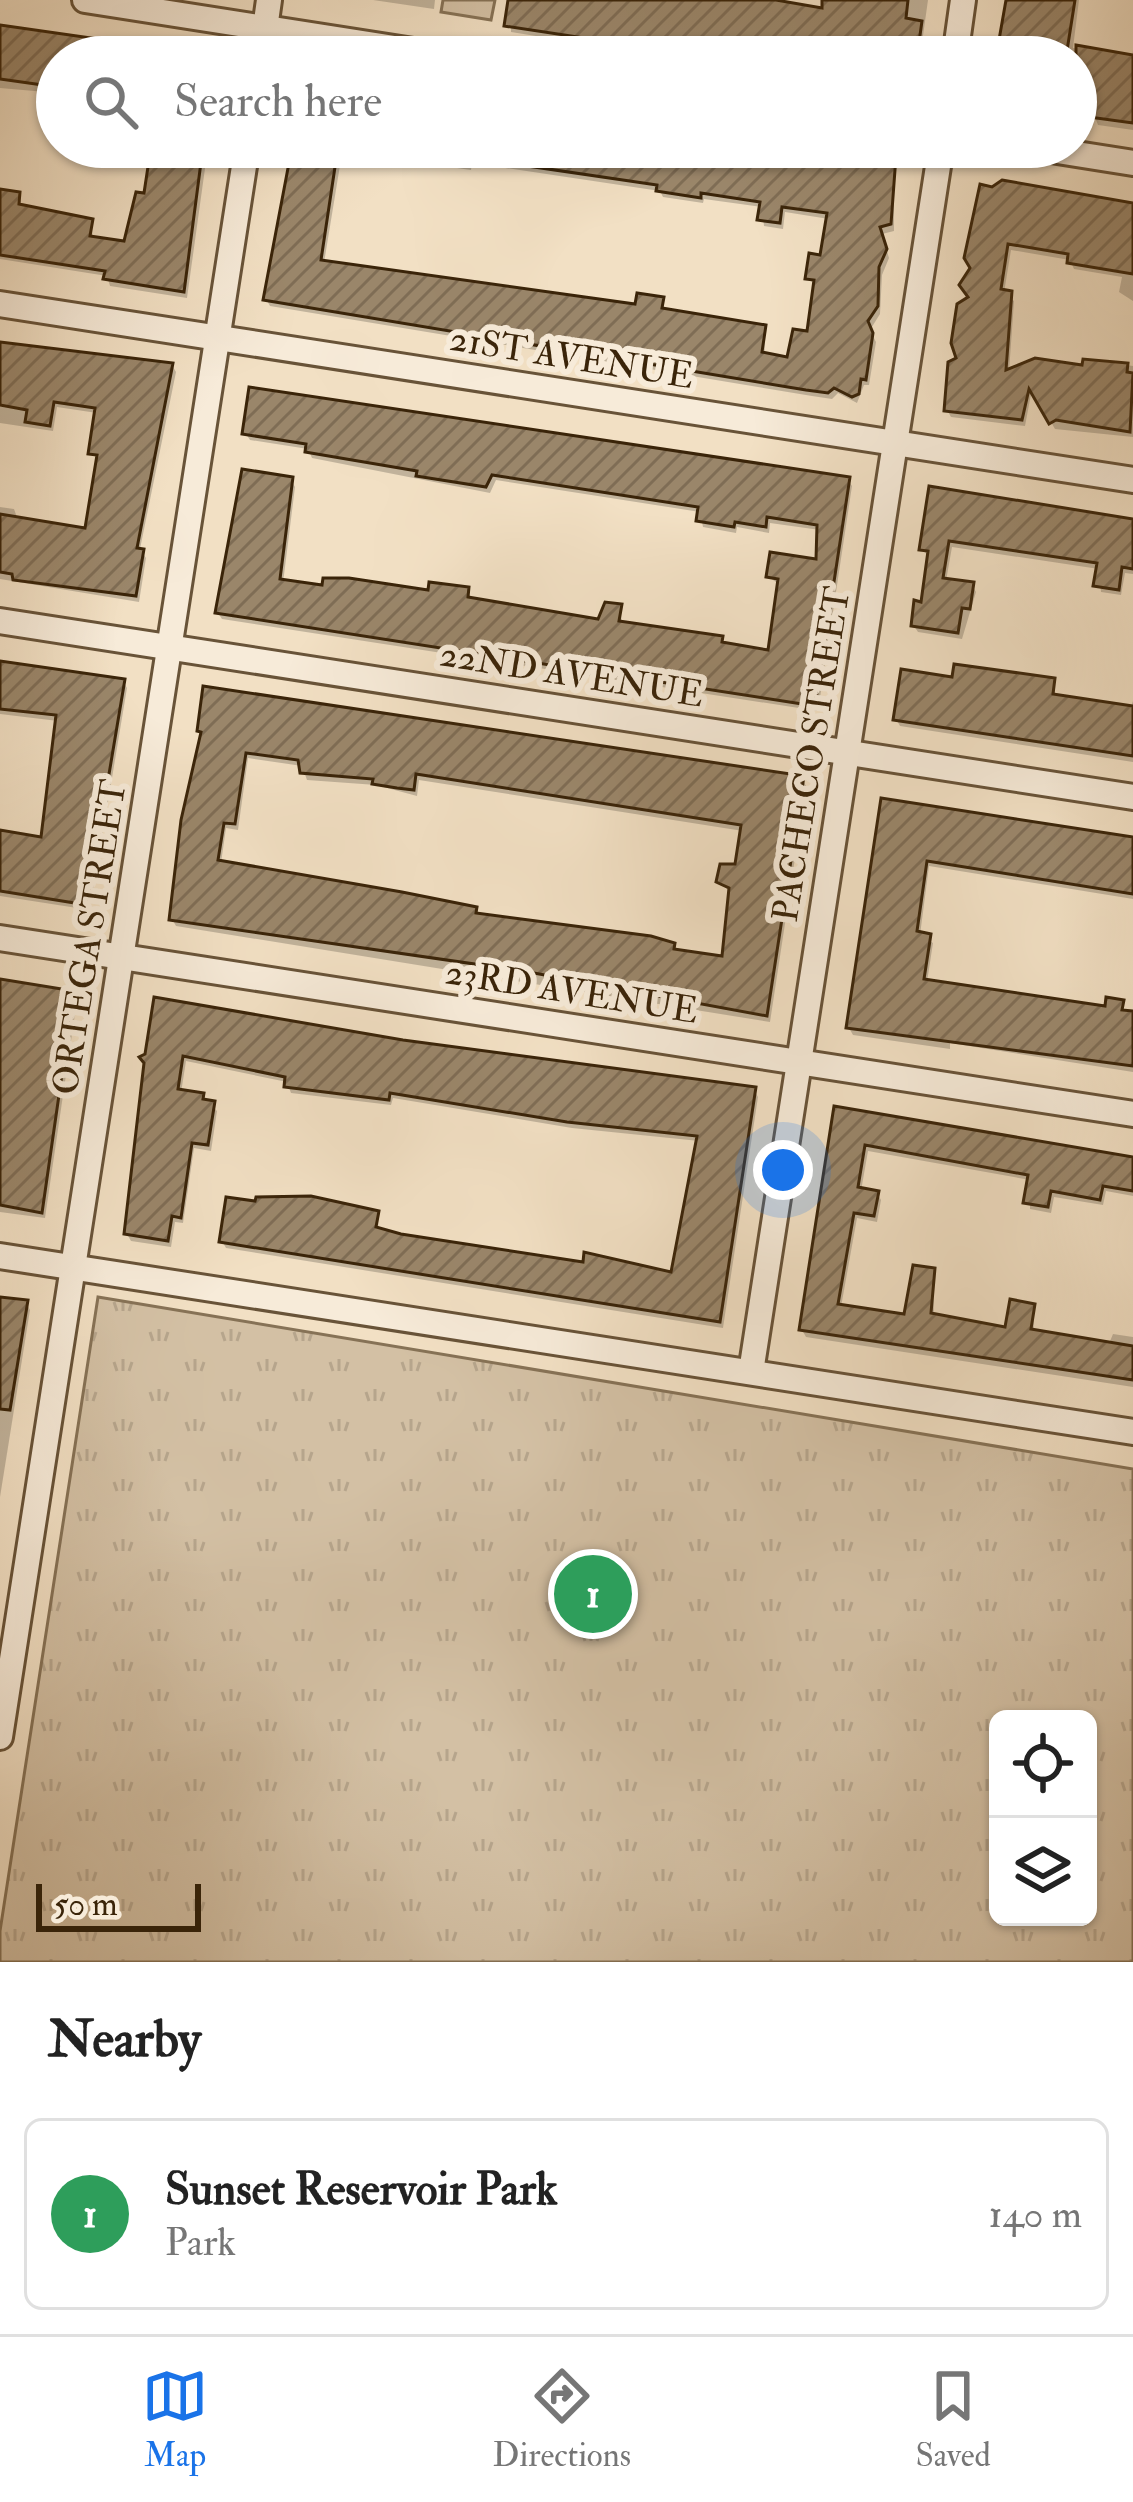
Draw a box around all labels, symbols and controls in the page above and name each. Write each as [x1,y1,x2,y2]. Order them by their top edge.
search box [36,36,1097,168]
icon: search [78,69,144,135]
text: Search here [174,74,382,130]
street label: 21ST AVENUE [447,316,697,399]
street label: PACHECO STREET [763,583,860,925]
street label: 22ND AVENUE [437,631,707,718]
street label: ORTEGA STREET [42,776,137,1098]
street label: 23RD AVENUE [442,949,701,1034]
your location [753,1140,813,1200]
pin: 1 [554,1549,632,1639]
map controls [989,1710,1097,1926]
button: locate [989,1710,1097,1818]
button: layers [989,1818,1097,1926]
scale bar [36,1878,201,1931]
text: 50 m [54,1884,118,1925]
text: Nearby [48,2008,201,2072]
text: Sunset Reservoir Park [165,2162,557,2218]
text: 1 [83,2190,97,2239]
text: 140 m [989,2190,1082,2239]
text: Park [165,2218,236,2267]
tab: Map [142,2363,208,2476]
tab: Directions [493,2363,631,2476]
tab: Saved [915,2363,991,2476]

